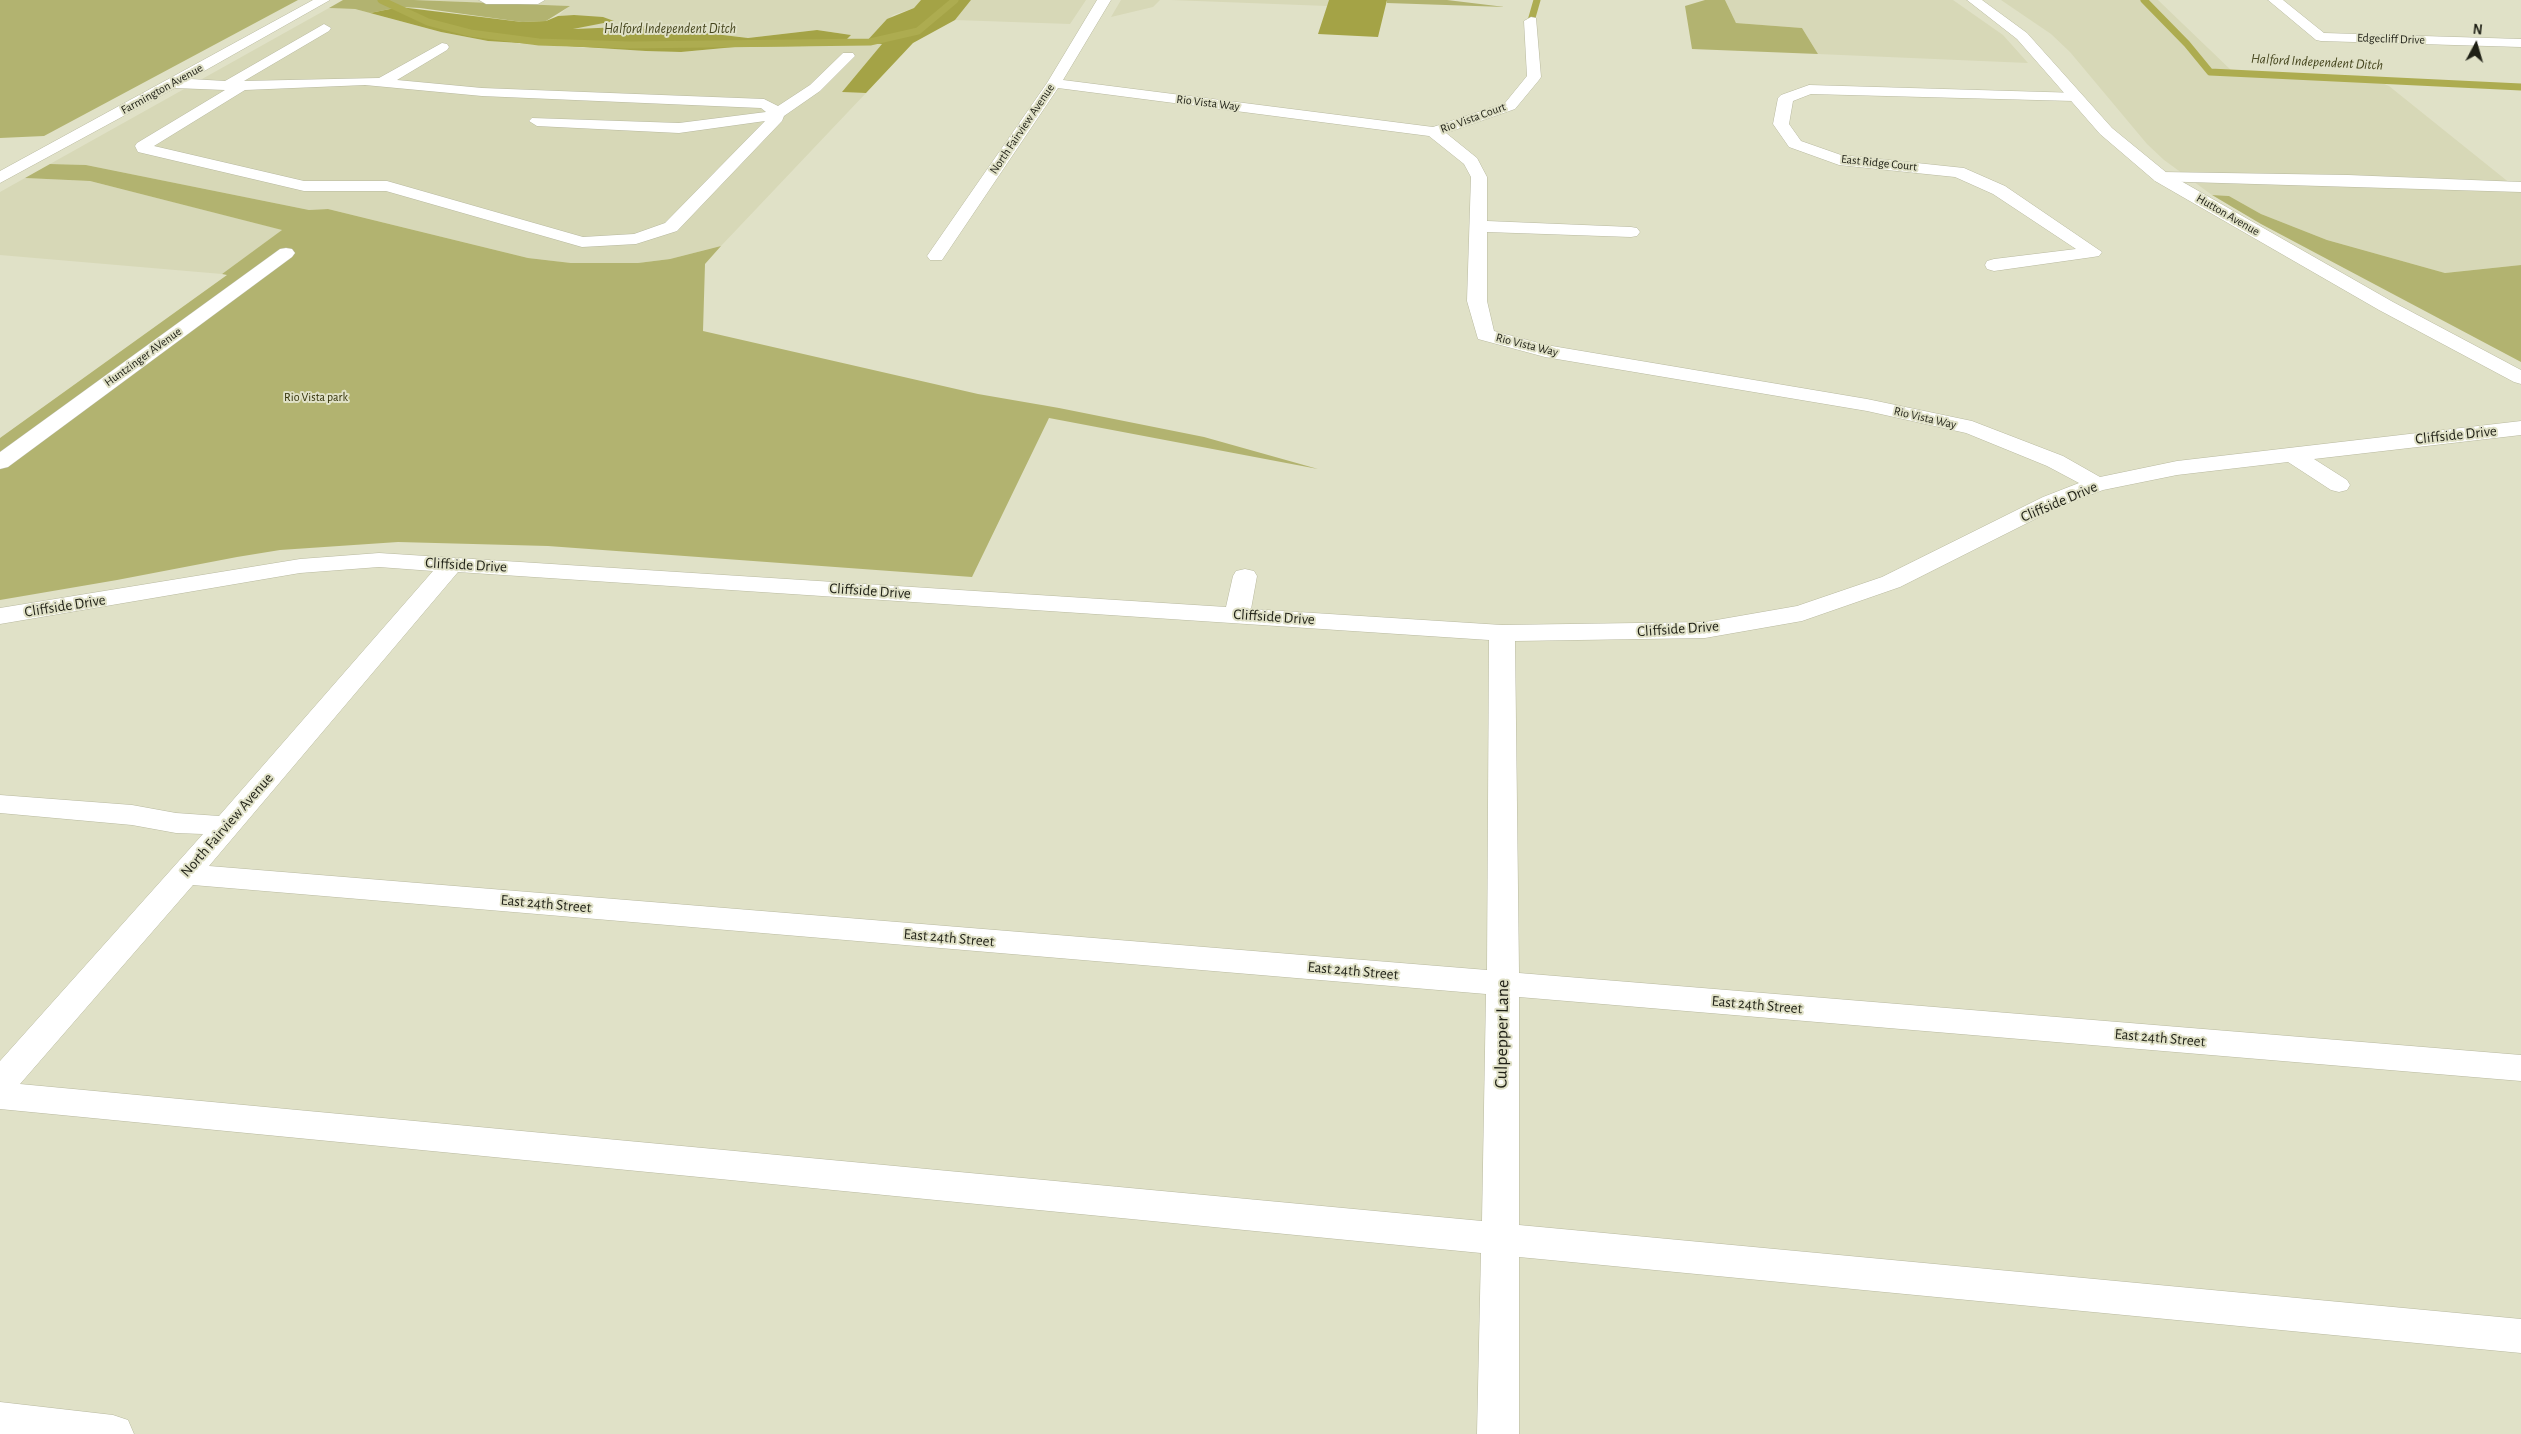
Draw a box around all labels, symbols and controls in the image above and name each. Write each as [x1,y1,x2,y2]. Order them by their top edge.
north arrow [2451,20,2501,70]
water label: Halford Independent Ditch [604,21,736,37]
text: N [2472,23,2483,38]
street label: Edgecliff Drive [2357,31,2425,47]
water label: Halford Independent Ditch [2251,50,2383,74]
street label: Farmington Avenue [119,61,205,117]
street label: North Fairview Avenue [987,81,1057,177]
street label: Rio Vista Way [1176,92,1240,114]
street label: Rio Vista Court [1438,100,1508,136]
street label: East Ridge Court [1840,152,1918,174]
street label: Hutton Avenue [2194,191,2262,239]
street label: Huntzinger AVenue [102,324,184,390]
street label: Rio Vista Way [1494,330,1560,360]
park label: Rio Vista park [284,390,348,404]
street label: Rio Vista Way [1892,404,1958,432]
street label: Cliffside Drive [2414,422,2498,448]
street label: Cliffside Drive [2018,478,2100,526]
street label: Cliffside Drive [425,554,507,576]
street label: Cliffside Drive [829,579,911,603]
street label: Cliffside Drive [23,591,107,621]
street label: Cliffside Drive [1233,605,1315,629]
street label: Cliffside Drive [1637,617,1719,641]
street label: North Fairview Avenue [177,769,277,881]
street label: East 24th Street [500,891,592,917]
street label: East 24th Street [903,925,995,951]
street label: East 24th Street [1307,958,1399,984]
street label: Culpepper Lane [1490,979,1514,1089]
street label: East 24th Street [1711,992,1803,1018]
street label: East 24th Street [2114,1025,2206,1051]

